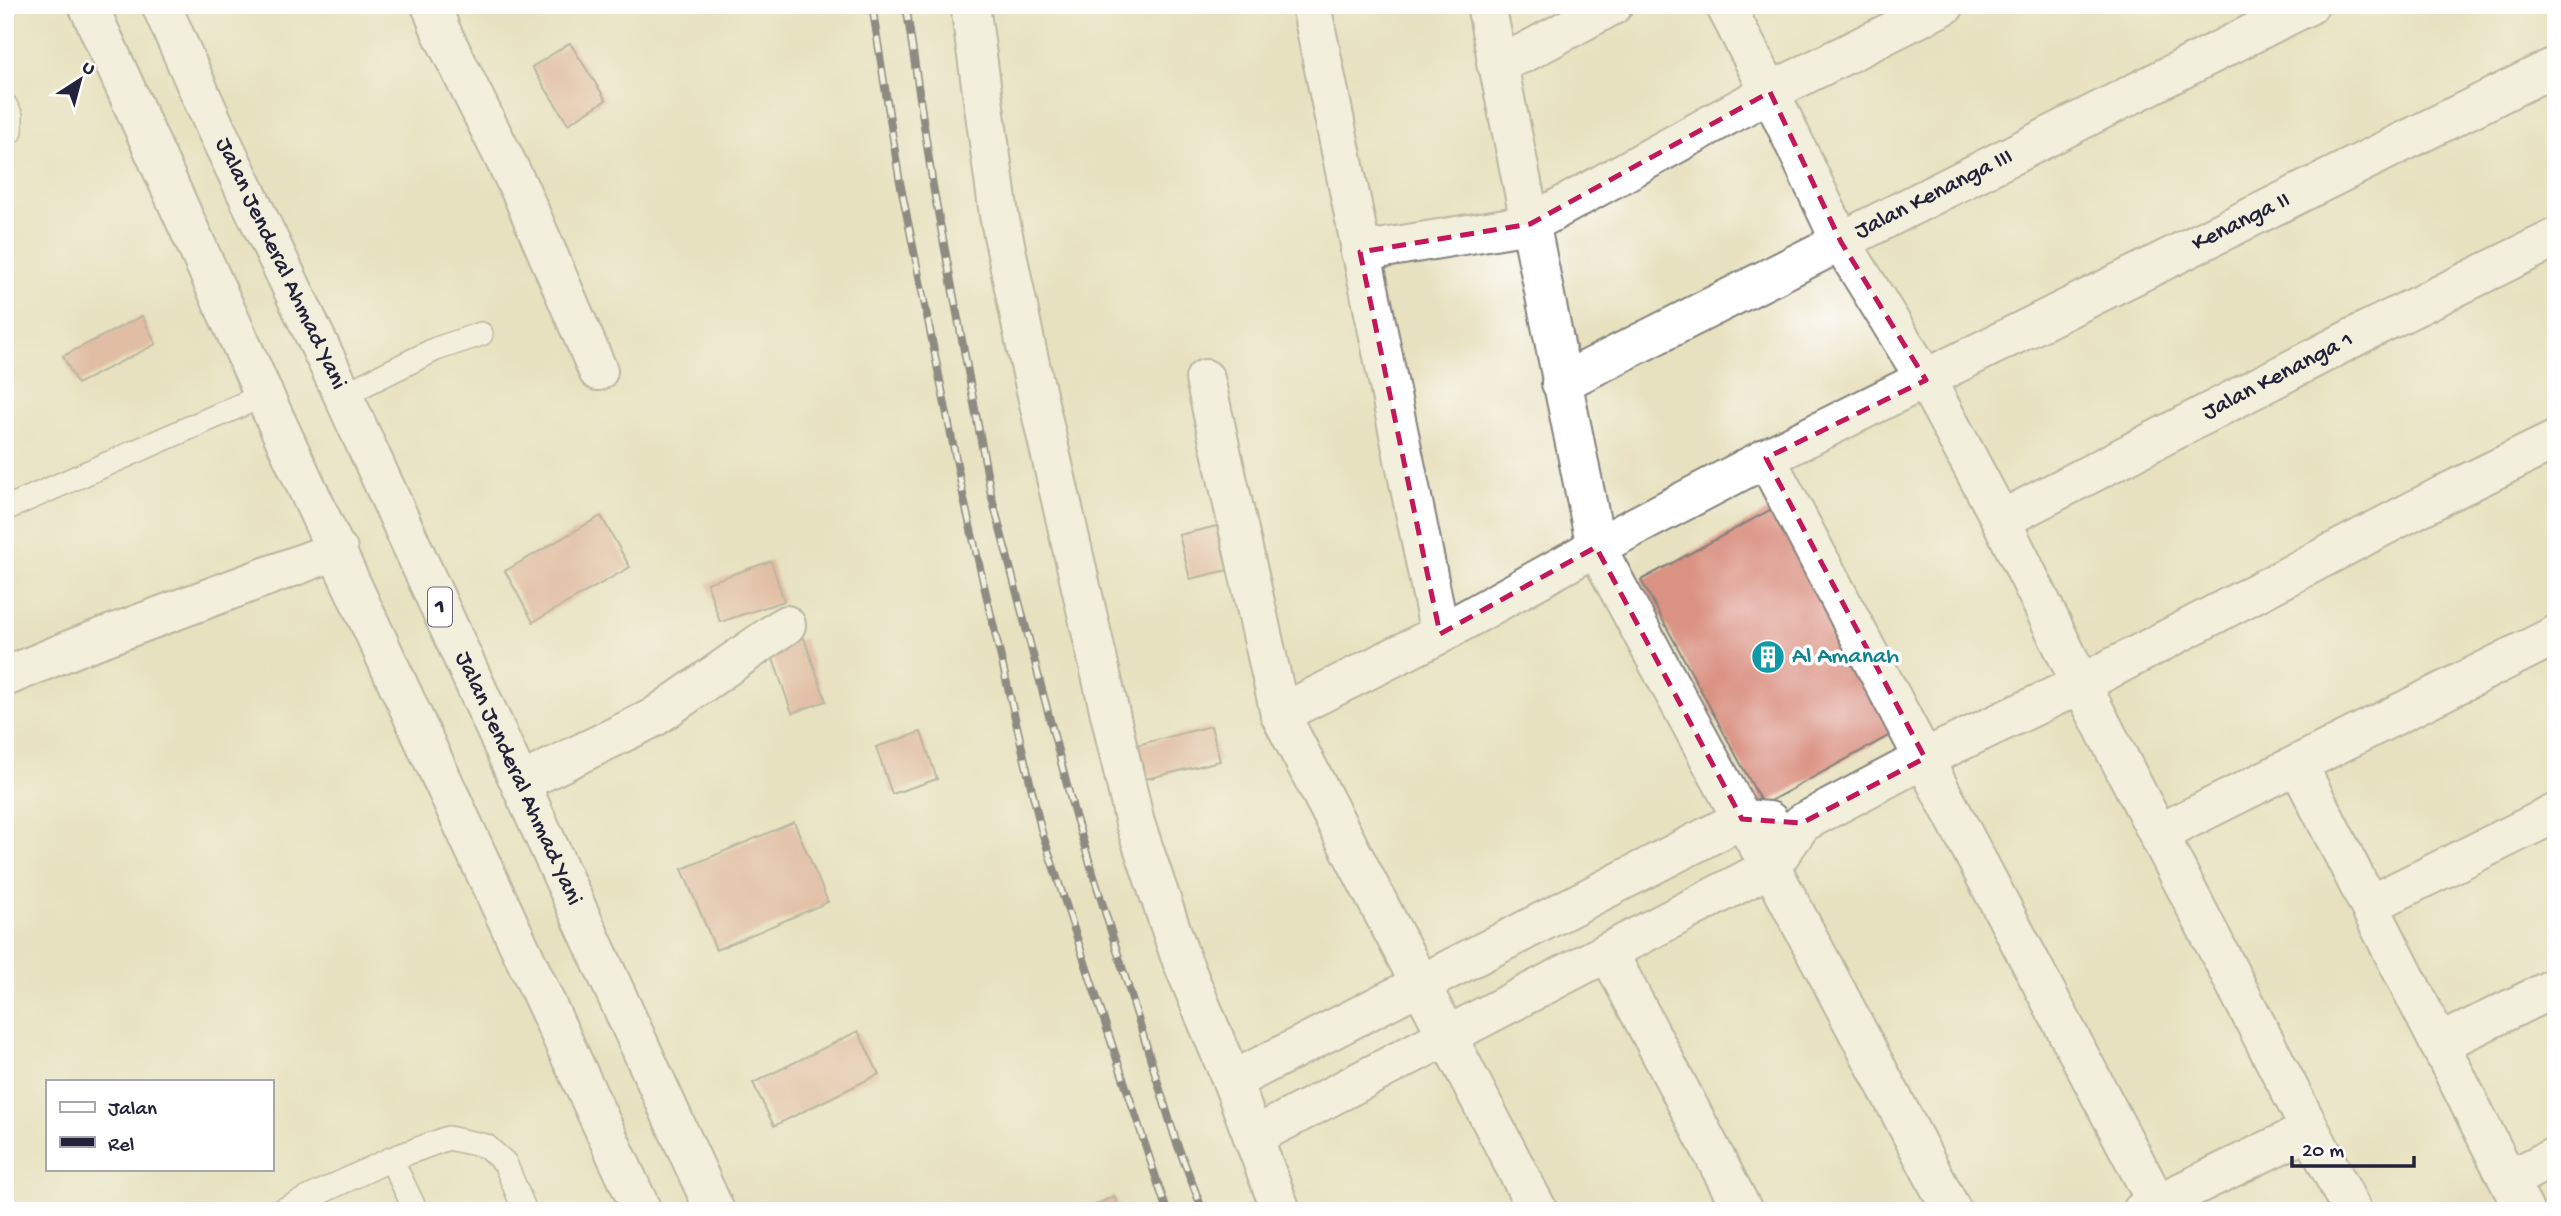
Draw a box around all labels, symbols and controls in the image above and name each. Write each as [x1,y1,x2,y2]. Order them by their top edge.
north arrow [46,46,116,116]
text: U [77,57,99,82]
street label: Jalan Jenderal Ahmad Yani [208,133,353,394]
street label: Jalan Kenanga III [1850,142,2018,247]
street label: Kenanga II [2187,186,2295,259]
street label: Jalan Kenanga 1 [2198,326,2358,428]
road number: 1 [428,587,452,626]
building icon: Al Amanah [1749,638,1787,676]
place label: Al Amanah [1792,643,1899,672]
street label: Jalan Jenderal Ahmad Yani [447,647,588,910]
legend [46,1080,273,1170]
text: Jalan [108,1098,157,1123]
scale bar [2292,1125,2414,1169]
text: Rel [108,1134,134,1159]
text: 20 m [2302,1140,2344,1165]

